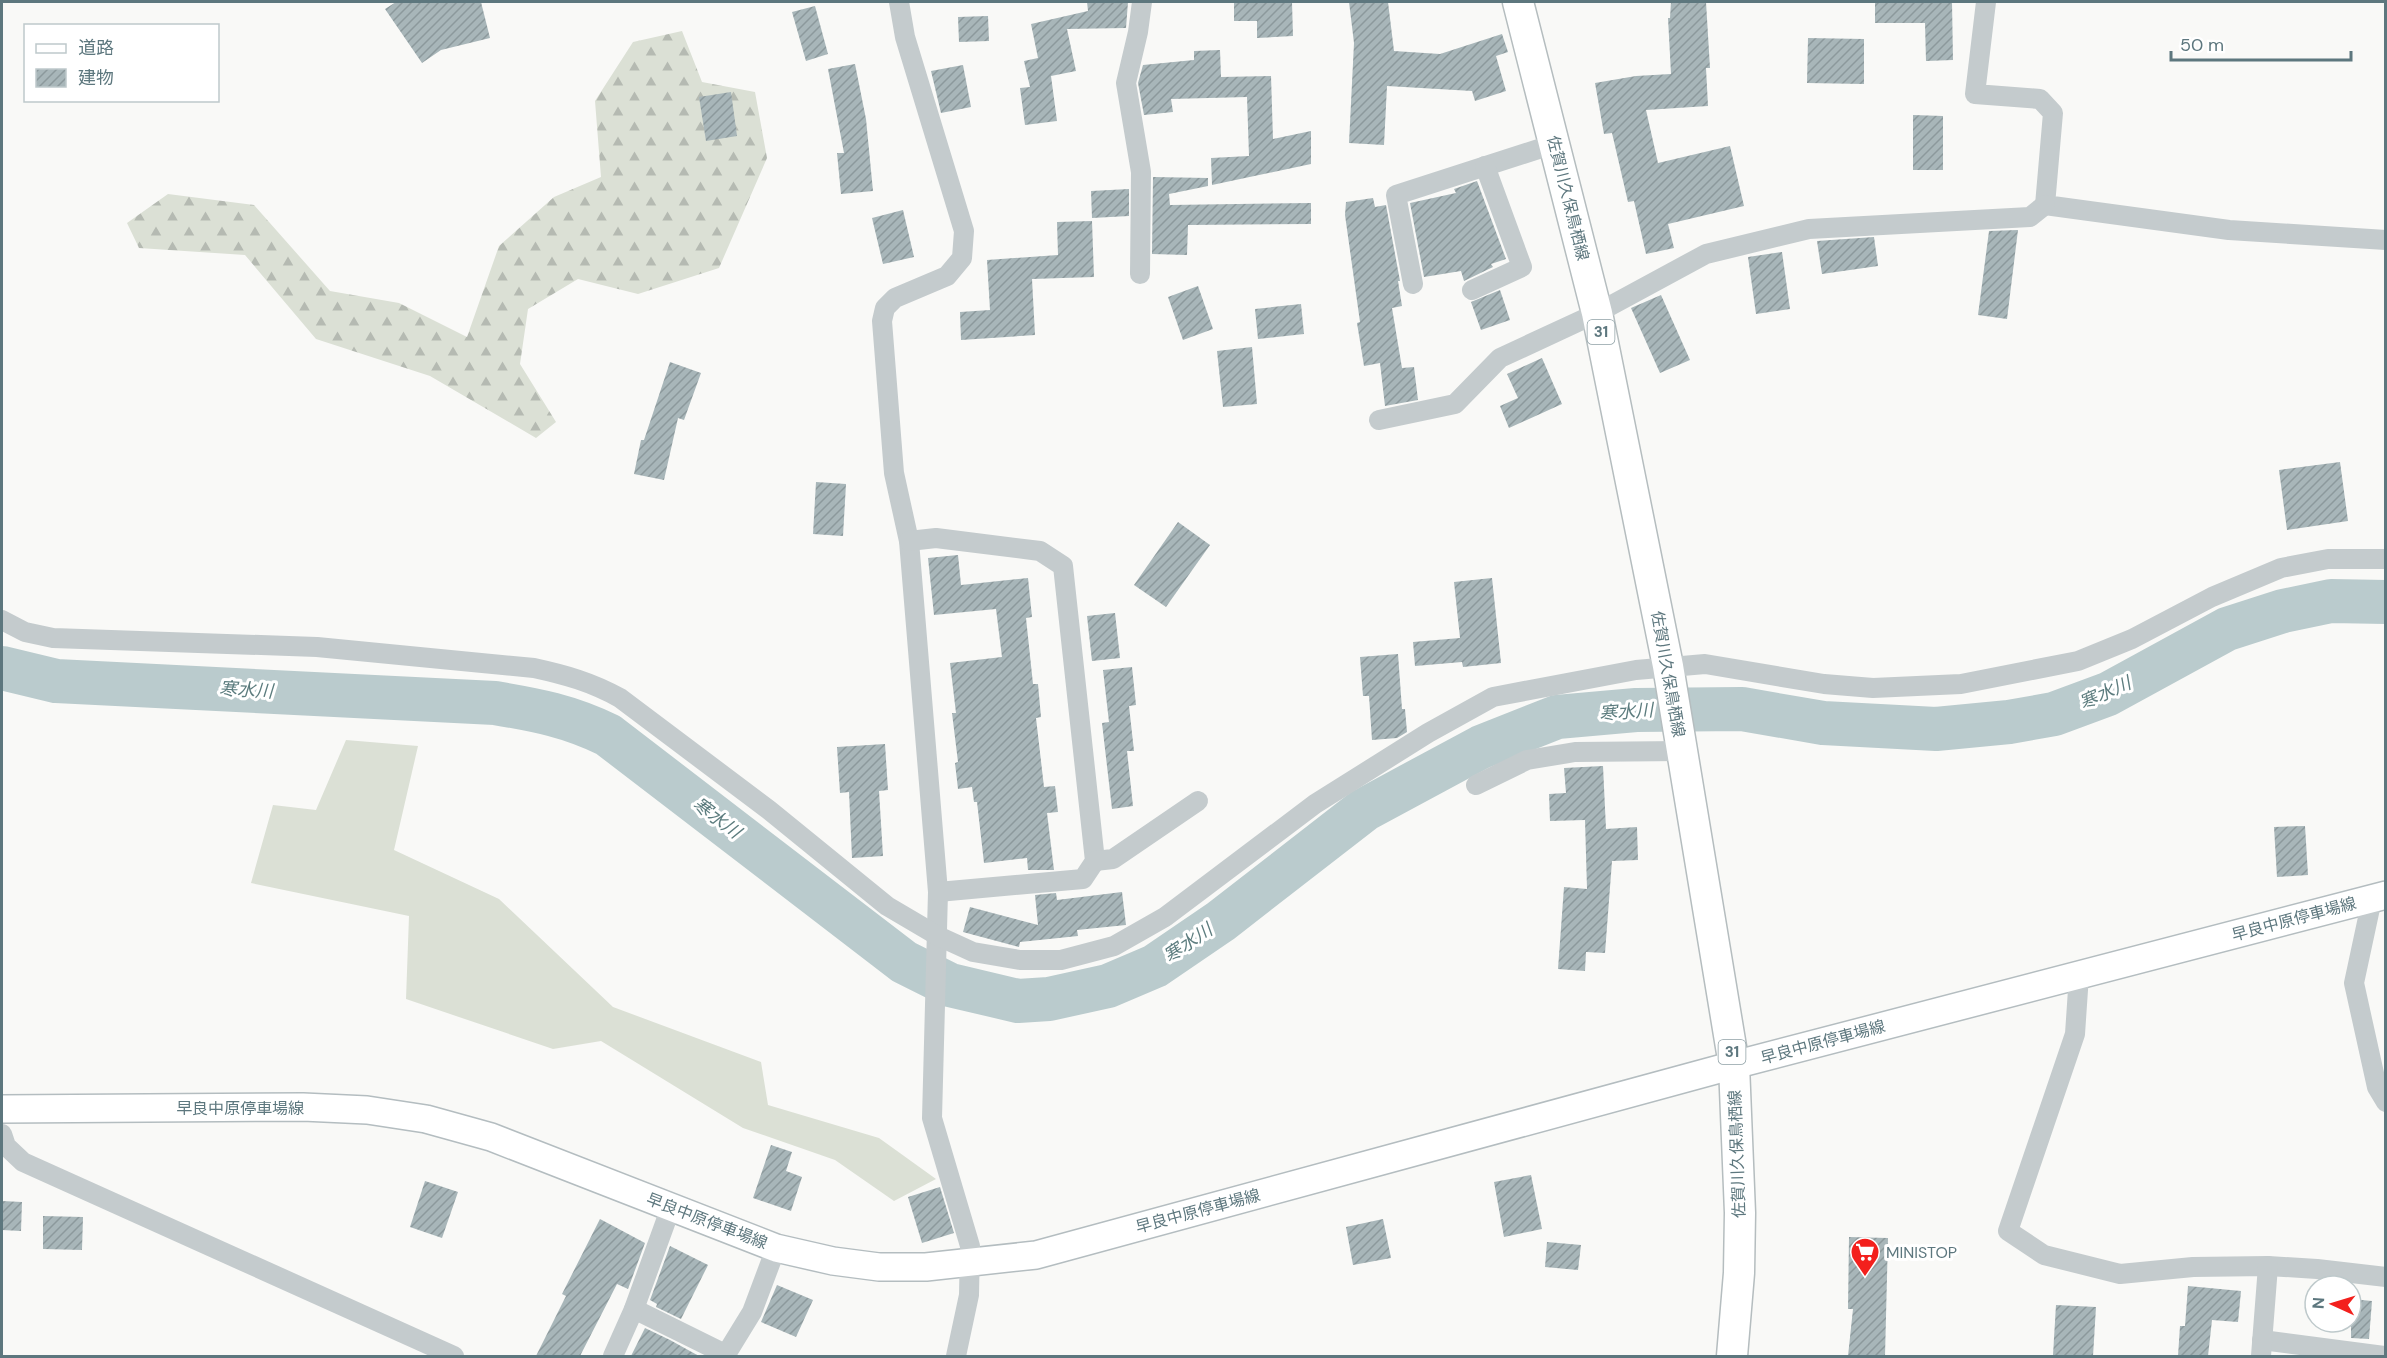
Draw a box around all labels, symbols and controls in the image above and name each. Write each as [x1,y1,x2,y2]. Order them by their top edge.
legend [24,24,219,102]
scale bar [2171,24,2351,62]
text: 50 m [2180,33,2224,57]
text: 道路 [78,36,114,60]
text: 建物 [78,66,114,90]
street label: 佐賀川久保鳥栖線 [1542,133,1594,263]
road number: 31 [1588,320,1614,344]
street label: 佐賀川久保鳥栖線 [1647,609,1689,739]
water label: 寒水川 [2075,670,2136,715]
water label: 寒水川 [218,677,276,704]
water label: 寒水川 [1598,698,1656,726]
water label: 寒水川 [688,792,747,845]
street label: 早良中原停車場線 [2229,892,2359,946]
water label: 寒水川 [1159,917,1219,968]
street label: 早良中原停車場線 [1758,1015,1888,1069]
road number: 31 [1718,1040,1746,1064]
street label: 佐賀川久保鳥栖線 [1724,1090,1750,1218]
street label: 早良中原停車場線 [176,1098,304,1119]
street label: 早良中原停車場線 [1133,1184,1263,1238]
street label: 早良中原停車場線 [643,1188,771,1254]
supermarket icon: MINISTOP [1849,1236,1881,1278]
place label: MINISTOP [1886,1242,1957,1263]
north arrow [2303,1274,2363,1334]
text: N [2308,1296,2329,1310]

